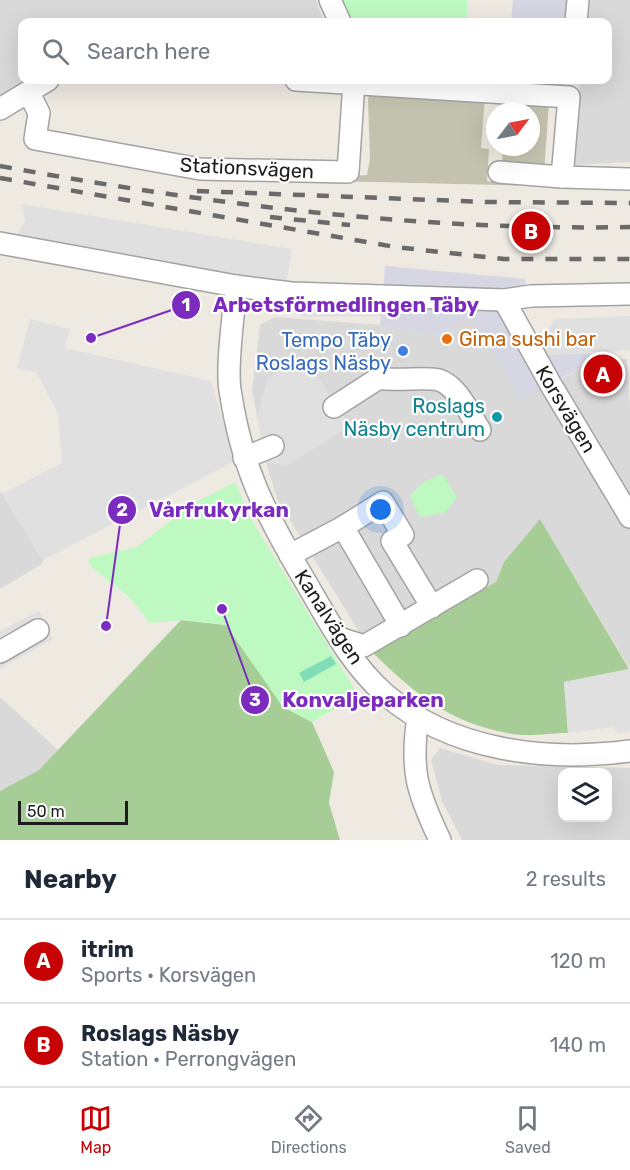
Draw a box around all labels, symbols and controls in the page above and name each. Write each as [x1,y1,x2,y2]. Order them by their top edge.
search box [18,18,612,84]
icon: search [39,35,72,68]
text: Search here [87,38,210,65]
north arrow [486,102,540,156]
street label: Stationsvägen [179,153,315,183]
pin: B [512,208,550,254]
callout: Arbetsförmedlingen Täby [171,285,491,324]
text: Arbetsförmedlingen Täby [213,292,479,317]
text: 1 [182,294,190,316]
place label: Gima sushi bar [459,327,596,351]
place label: Tempo Täby Roslags Näsby [256,328,391,375]
marker: Gima sushi bar [440,332,454,346]
marker: Tempo Täby Roslags Näsby [396,344,410,358]
pin: A [584,352,622,397]
street label: Korsvägen [531,361,601,457]
place label: Roslags Näsby centrum [343,394,485,441]
marker: Roslags Näsby centrum [490,410,504,424]
callout: Vårfrukyrkan [107,491,301,530]
your location [366,495,395,524]
text: Vårfrukyrkan [149,497,289,522]
text: 2 [116,499,128,521]
street label: Kanalvägen [290,565,368,669]
callout: Konvaljeparken [240,680,455,719]
text: Konvaljeparken [282,687,444,712]
text: 3 [249,689,261,711]
map controls [558,768,612,822]
button: layers [558,768,612,822]
scale bar [18,798,128,826]
text: 50 m [27,802,65,821]
text: Nearby [24,864,117,895]
text: 2 results [526,867,606,891]
text: itrim [81,936,134,963]
text: A [36,949,51,973]
text: 120 m [550,949,606,973]
text: Sports · Korsvägen [81,963,256,987]
text: Roslags Näsby [81,1020,239,1047]
text: B [36,1033,51,1057]
text: 140 m [550,1033,606,1057]
text: Station · Perrongvägen [81,1047,296,1071]
tab: Map [79,1102,112,1157]
tab: Directions [271,1102,347,1157]
tab: Saved [505,1102,551,1157]

